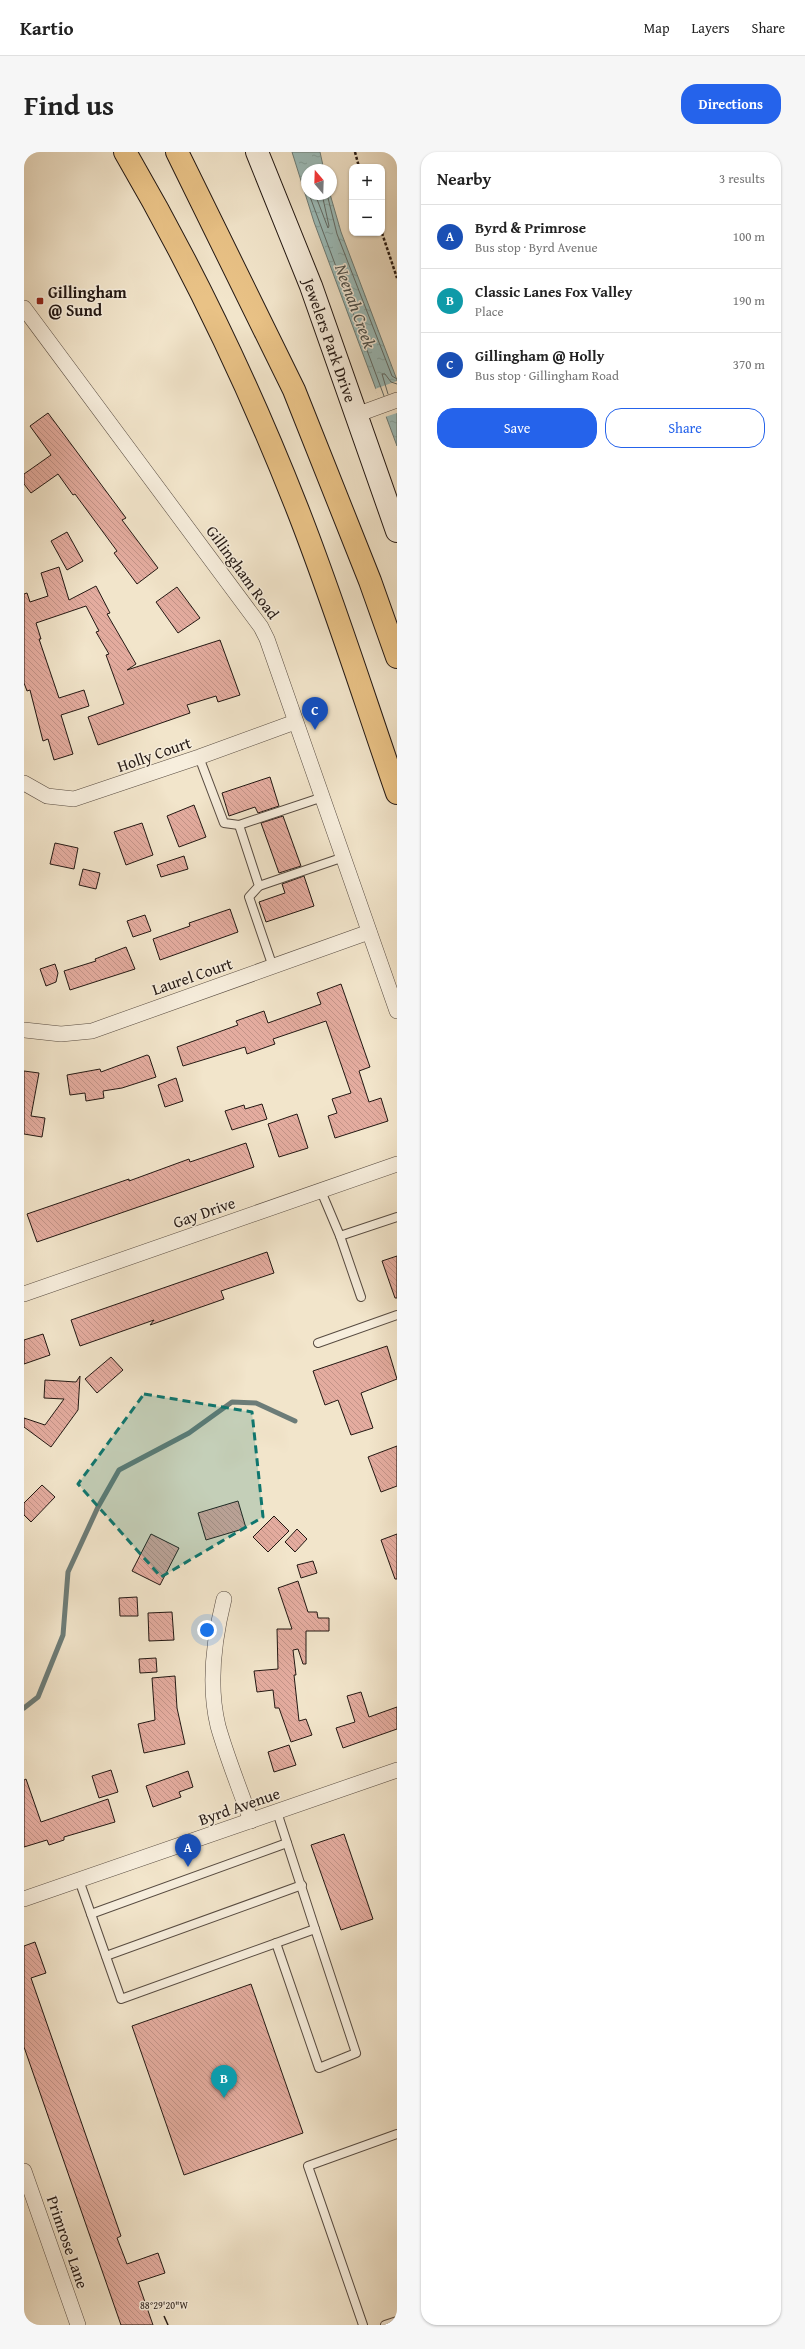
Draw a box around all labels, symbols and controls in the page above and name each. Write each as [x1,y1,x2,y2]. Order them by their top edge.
text: Kartio [20,14,74,42]
text: Map [644,18,670,38]
text: Layers [692,18,730,38]
text: Share [752,18,785,38]
text: Find us [24,84,114,125]
button: Directions [681,84,781,124]
north arrow [301,164,337,200]
map controls [349,164,385,236]
button: + [349,164,385,200]
text: Nearby [437,166,491,191]
text: 3 results [719,169,765,188]
button: − [349,200,385,236]
text: Byrd & Primrose [475,217,586,238]
text: A [446,227,454,246]
text: 100 m [733,227,765,246]
text: Bus stop · Byrd Avenue [475,238,598,257]
water label: Neenah Creek [329,259,383,352]
street label: Jewelers Park Drive [296,273,363,406]
place label: Gillingham @ Sund [48,280,127,322]
text: Classic Lanes Fox Valley [475,281,632,302]
text: B [446,291,454,310]
text: 190 m [733,291,765,310]
marker: Gillingham @ Sund [35,296,45,306]
text: Place [475,302,504,321]
text: Gillingham @ Holly [475,345,604,366]
text: C [446,355,454,374]
text: 370 m [733,355,765,374]
text: Bus stop · Gillingham Road [475,366,619,385]
button: Save [437,408,597,448]
button: Share [605,408,765,448]
street label: Gillingham Road [201,520,286,624]
pin: C [302,697,328,730]
street label: Holly Court [114,730,195,778]
street label: Laurel Court [149,951,236,1001]
street label: Gay Drive [170,1190,238,1234]
your location [197,1620,217,1640]
street label: Byrd Avenue [195,1781,283,1831]
pin: A [175,1834,201,1867]
pin: B [211,2065,237,2098]
street label: Primrose Lane [41,2192,95,2292]
text: 88°29'20"W [140,2298,188,2313]

